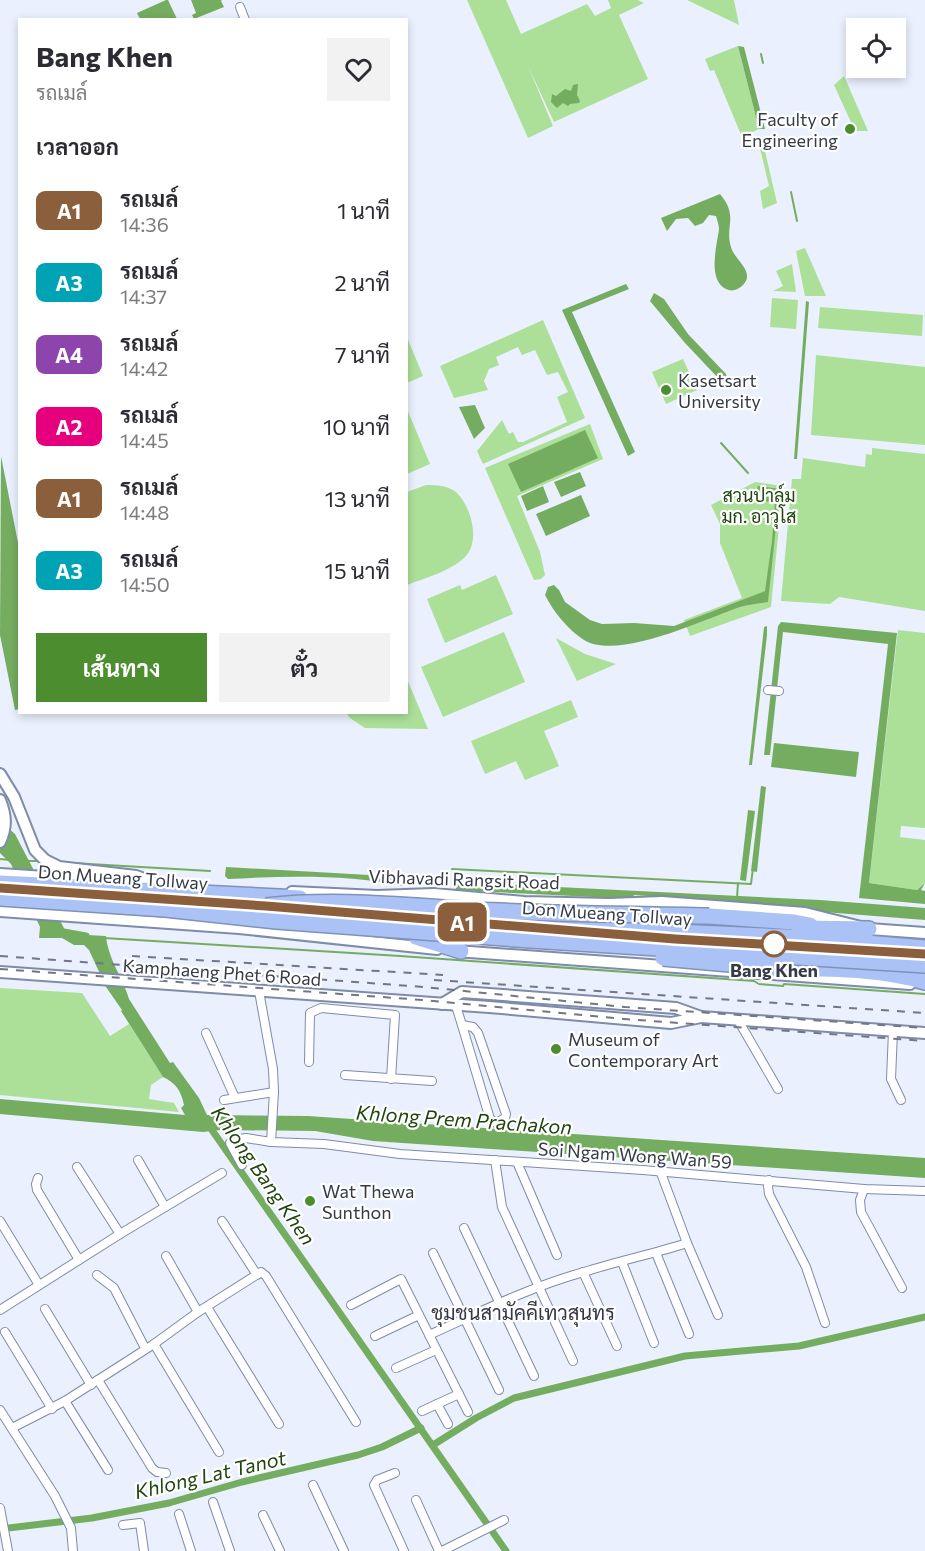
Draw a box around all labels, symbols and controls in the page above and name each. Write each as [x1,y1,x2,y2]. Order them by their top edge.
map controls [846,18,906,78]
button: locate [846,18,906,78]
button: heart [327,38,390,101]
text: Bang Khen [36,39,173,73]
text: รถเมล์ [36,80,87,104]
place label: Faculty of Engineering [741,108,839,151]
marker: Faculty of Engineering [843,122,857,136]
text: เวลาออก [36,133,119,160]
text: รถเมล์ [120,185,178,212]
text: 1 นาที [337,197,390,224]
text: A1 [57,198,81,223]
text: 14:36 [120,212,169,236]
text: รถเมล์ [120,257,178,284]
text: 2 นาที [334,269,390,296]
text: A3 [55,270,83,295]
text: 14:37 [120,284,167,308]
text: รถเมล์ [120,329,178,356]
text: 7 นาที [335,341,390,368]
text: A4 [55,342,83,367]
text: 14:42 [120,356,168,380]
place label: Kasetsart University [678,369,761,412]
marker: Kasetsart University [659,383,673,397]
text: รถเมล์ [120,401,178,428]
text: 10 นาที [323,413,390,440]
text: A2 [55,414,83,439]
text: 14:45 [120,428,169,452]
text: รถเมล์ [120,473,178,500]
park label: สวนปาล์ม มก. อาวุโส [722,483,796,529]
text: 13 นาที [325,485,390,512]
text: A1 [57,486,81,511]
text: 14:48 [120,500,169,524]
text: รถเมล์ [120,545,178,572]
text: 15 นาที [325,557,390,584]
text: A3 [55,558,83,583]
text: 14:50 [120,572,170,596]
button: เส้นทาง [36,633,207,702]
button: ตั๋ว [219,633,390,702]
street label: Don Mueang Tollway [37,860,209,894]
street label: Vibhavadi Rangsit Road [368,865,560,893]
street label: Don Mueang Tollway [521,896,693,930]
line badge: A1 [435,902,489,942]
text: A1 [450,910,474,935]
marker: Bang Khen [761,931,787,957]
street label: Kamphaeng Phet 6 Road [122,954,322,990]
place label: Bang Khen [730,959,818,981]
place label: Museum of Contemporary Art [568,1028,719,1071]
marker: Museum of Contemporary Art [549,1042,563,1056]
water label: Khlong Prem Prachakon [355,1099,573,1139]
water label: Khlong Bang Khen [207,1101,321,1249]
street label: Soi Ngam Wong Wan 59 [537,1137,733,1173]
place label: Wat Thewa Sunthon [322,1180,414,1223]
marker: Wat Thewa Sunthon [303,1194,317,1208]
district label: ชุมชนสามัคคีเทวสุนทร [431,1300,615,1327]
water label: Khlong Lat Tanot [132,1445,289,1503]

